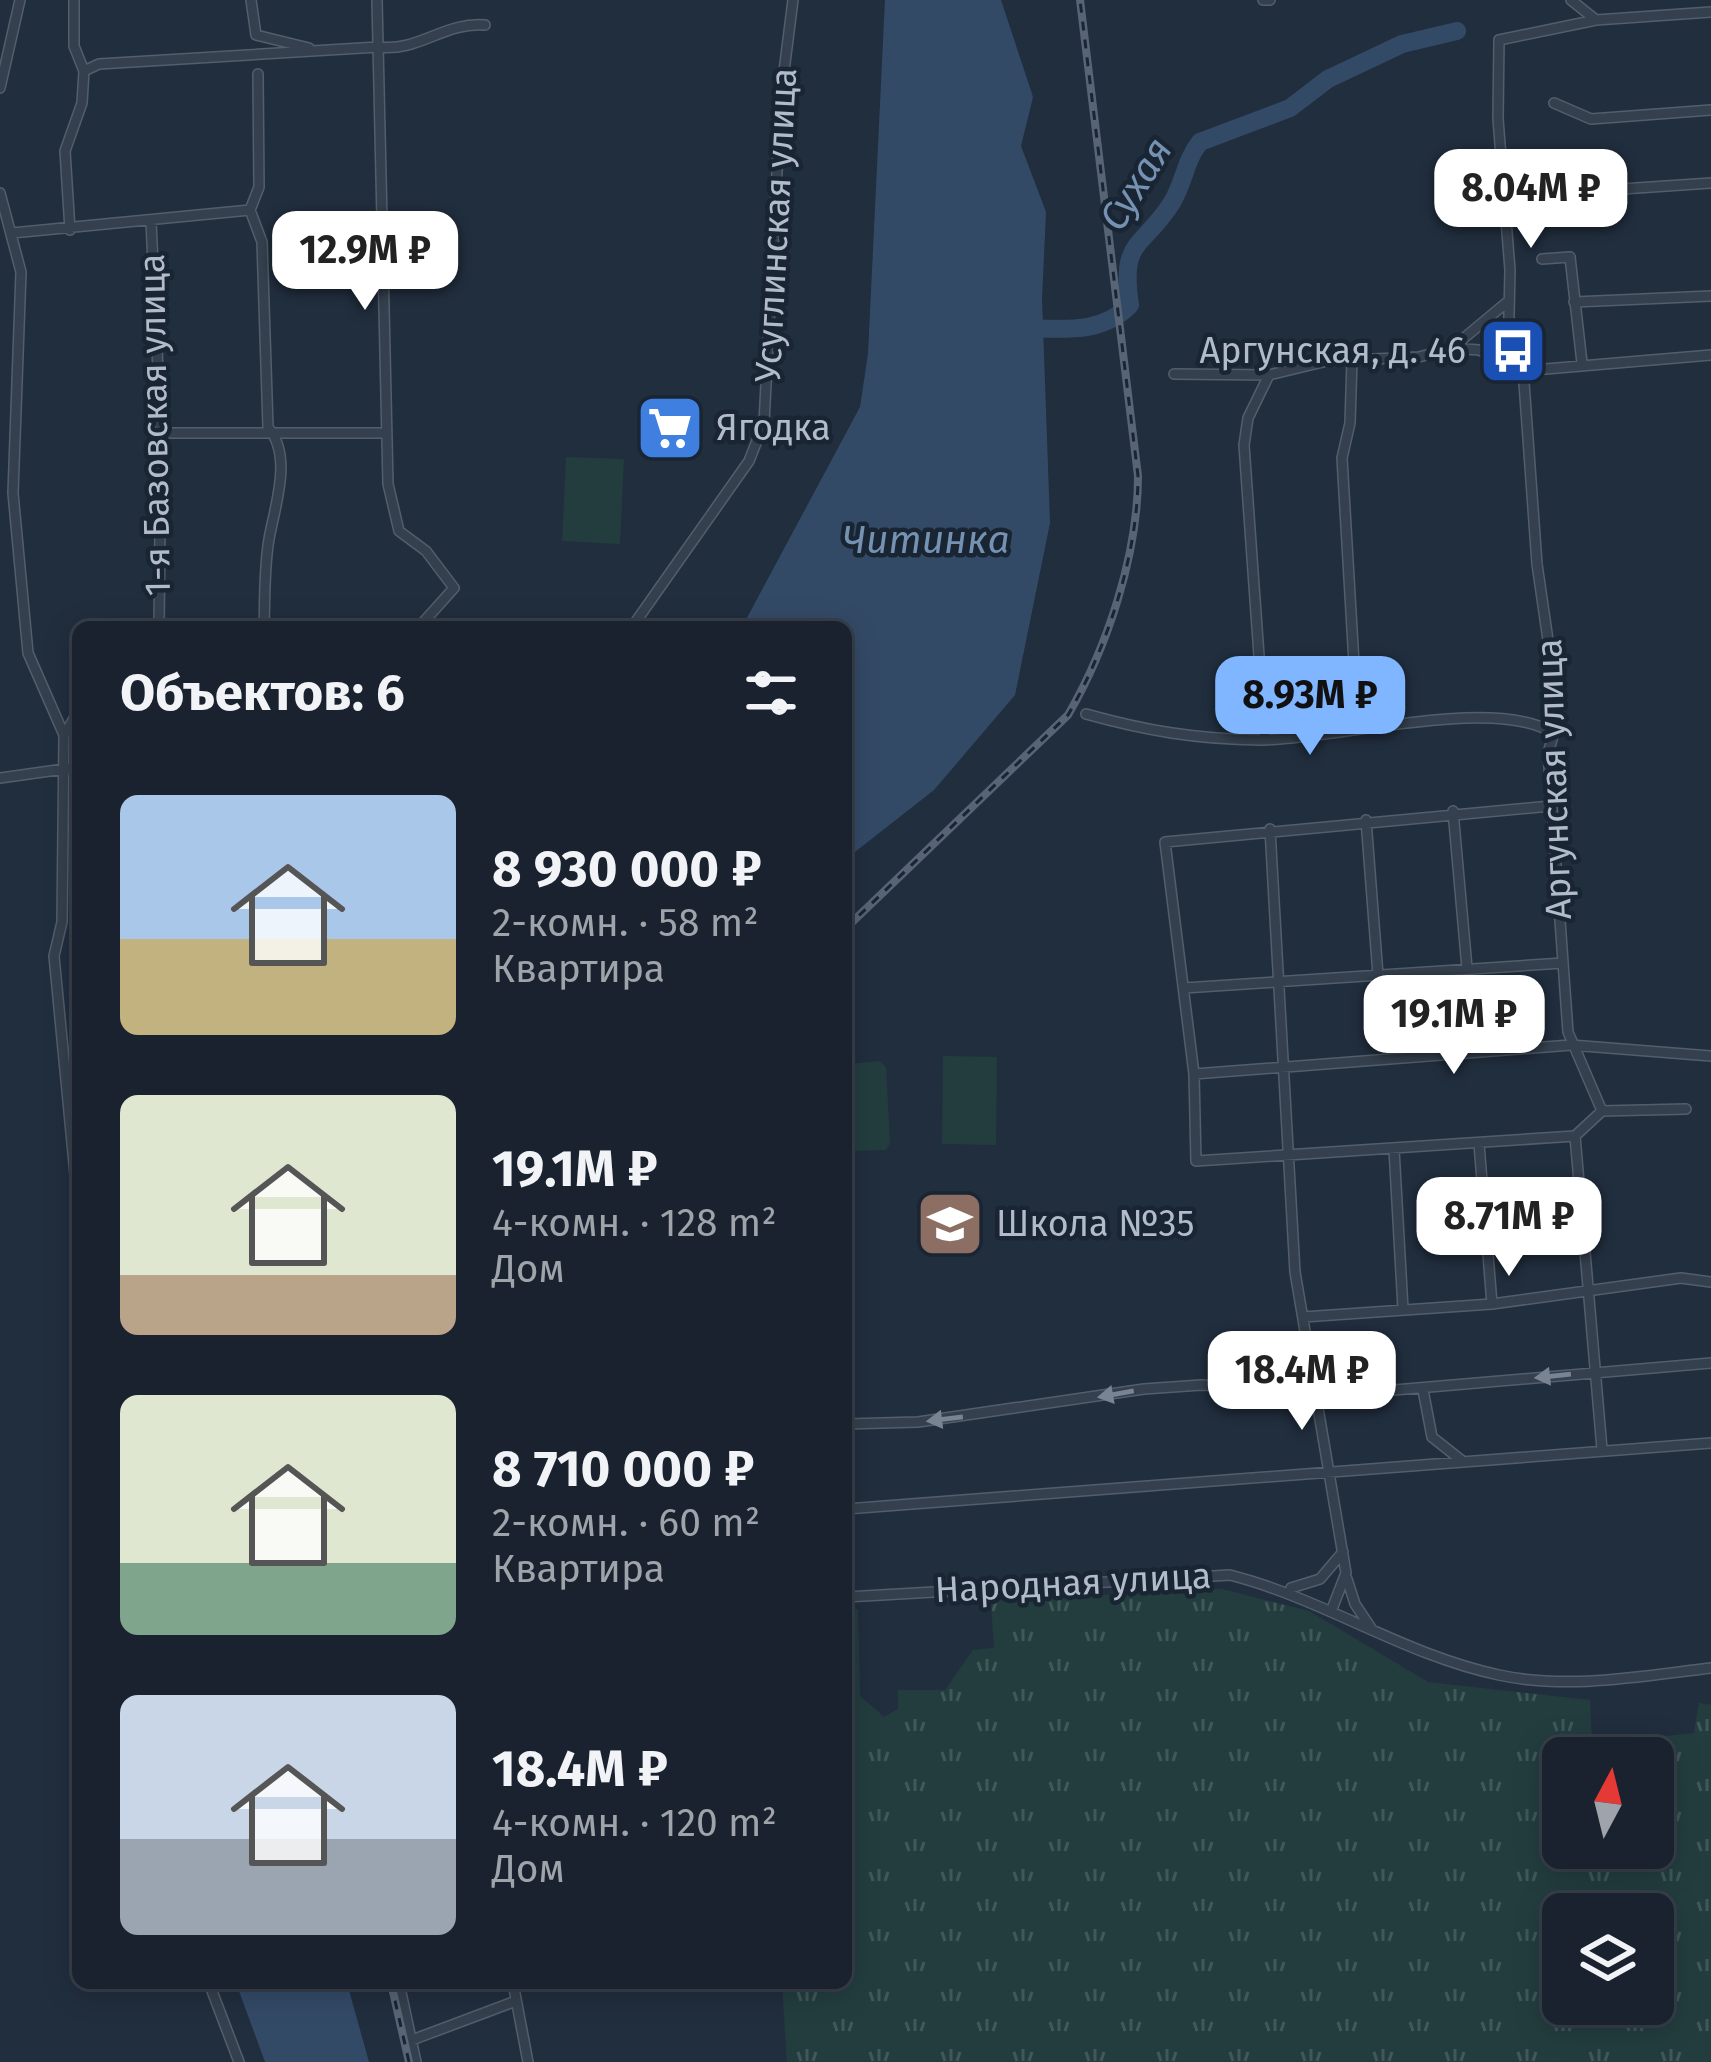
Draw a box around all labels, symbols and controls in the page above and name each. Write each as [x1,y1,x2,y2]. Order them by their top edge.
street label: Усуглинская улица [746,67,806,383]
water label: Сухая [1090,129,1182,239]
pin: 8.04M ₽ [1420,149,1642,251]
text: 8.04M ₽ [1461,165,1601,211]
pin: 12.9M ₽ [254,211,476,313]
text: 12.9M ₽ [299,227,431,273]
street label: 1-я Базовская улица [130,253,180,597]
bus stop icon: Аргунская, д. 46 [1478,316,1548,386]
place label: Аргунская, д. 46 [1200,329,1466,373]
supermarket icon: Ягодка [635,393,705,463]
place label: Ягодка [716,406,831,450]
water label: Читинка [842,517,1010,563]
street label: Аргунская улица [1527,638,1581,920]
pin: 8.93M ₽ [1199,656,1421,758]
icon: filters [738,660,804,726]
text: Объектов: 6 [120,662,405,724]
text: 8.93M ₽ [1242,672,1378,718]
text: 8 930 000 ₽ [492,838,762,900]
icon: home [216,843,360,987]
text: 2-комн. · 58 m² [492,900,759,946]
text: Квартира [492,946,665,992]
pin: 19.1M ₽ [1343,975,1565,1077]
text: 19.1M ₽ [1391,991,1517,1037]
text: 19.1M ₽ [492,1138,658,1200]
icon: home [216,1143,360,1287]
pin: 8.71M ₽ [1398,1177,1620,1279]
school or university icon: Школа №35 [915,1189,985,1259]
text: 8.71M ₽ [1444,1193,1574,1239]
text: 4-комн. · 128 m² [492,1200,777,1246]
place label: Школа №35 [996,1202,1195,1246]
text: Дом [492,1246,565,1292]
pin: 18.4M ₽ [1191,1331,1413,1433]
text: 18.4M ₽ [1235,1347,1369,1393]
one-way arrow [1533,1367,1571,1386]
one-way arrow [1097,1385,1134,1404]
one-way arrow [925,1410,963,1429]
text: 8 710 000 ₽ [492,1438,754,1500]
icon: home [216,1443,360,1587]
text: 2-комн. · 60 m² [492,1500,760,1546]
text: Квартира [492,1546,665,1592]
street label: Народная улица [934,1554,1212,1612]
north arrow [1542,1737,1674,1869]
map controls [1542,1737,1674,2025]
text: 18.4M ₽ [492,1738,668,1800]
icon: home [216,1743,360,1887]
text: 4-комн. · 120 m² [492,1800,777,1846]
text: Дом [492,1846,565,1892]
button: layers [1542,1893,1674,2025]

